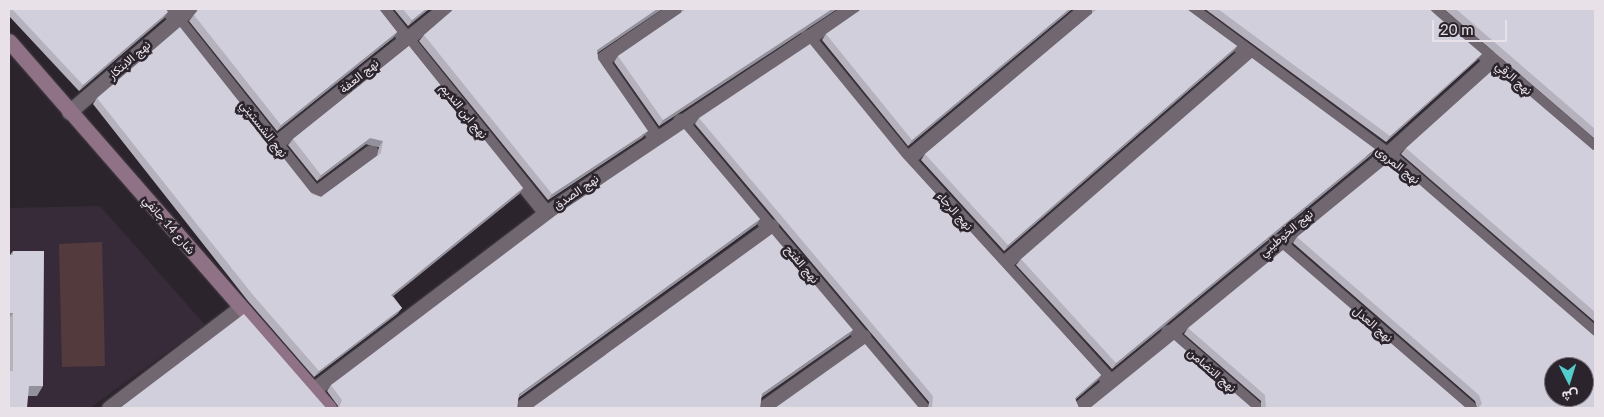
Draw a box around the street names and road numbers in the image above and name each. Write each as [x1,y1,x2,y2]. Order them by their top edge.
street label: نهج الابتكار [105,38,153,82]
street label: نهج العفة [337,56,381,96]
street label: نهج الرقي [1493,58,1535,98]
street label: نهج ابن النديم [437,81,491,141]
street label: نهج الشستيتي [237,98,291,160]
street label: نهج المروى [1373,143,1423,187]
street label: نهج الصدق [551,171,601,213]
street label: نهج الرجاء [934,189,976,233]
street label: شارع 14 جانفي [140,193,198,257]
street label: نهج الخوطيبي [1256,206,1316,260]
street label: نهج الفتح [782,242,822,286]
street label: نهج العدل [1350,303,1396,345]
street label: نهج التضامن [1185,345,1239,395]

